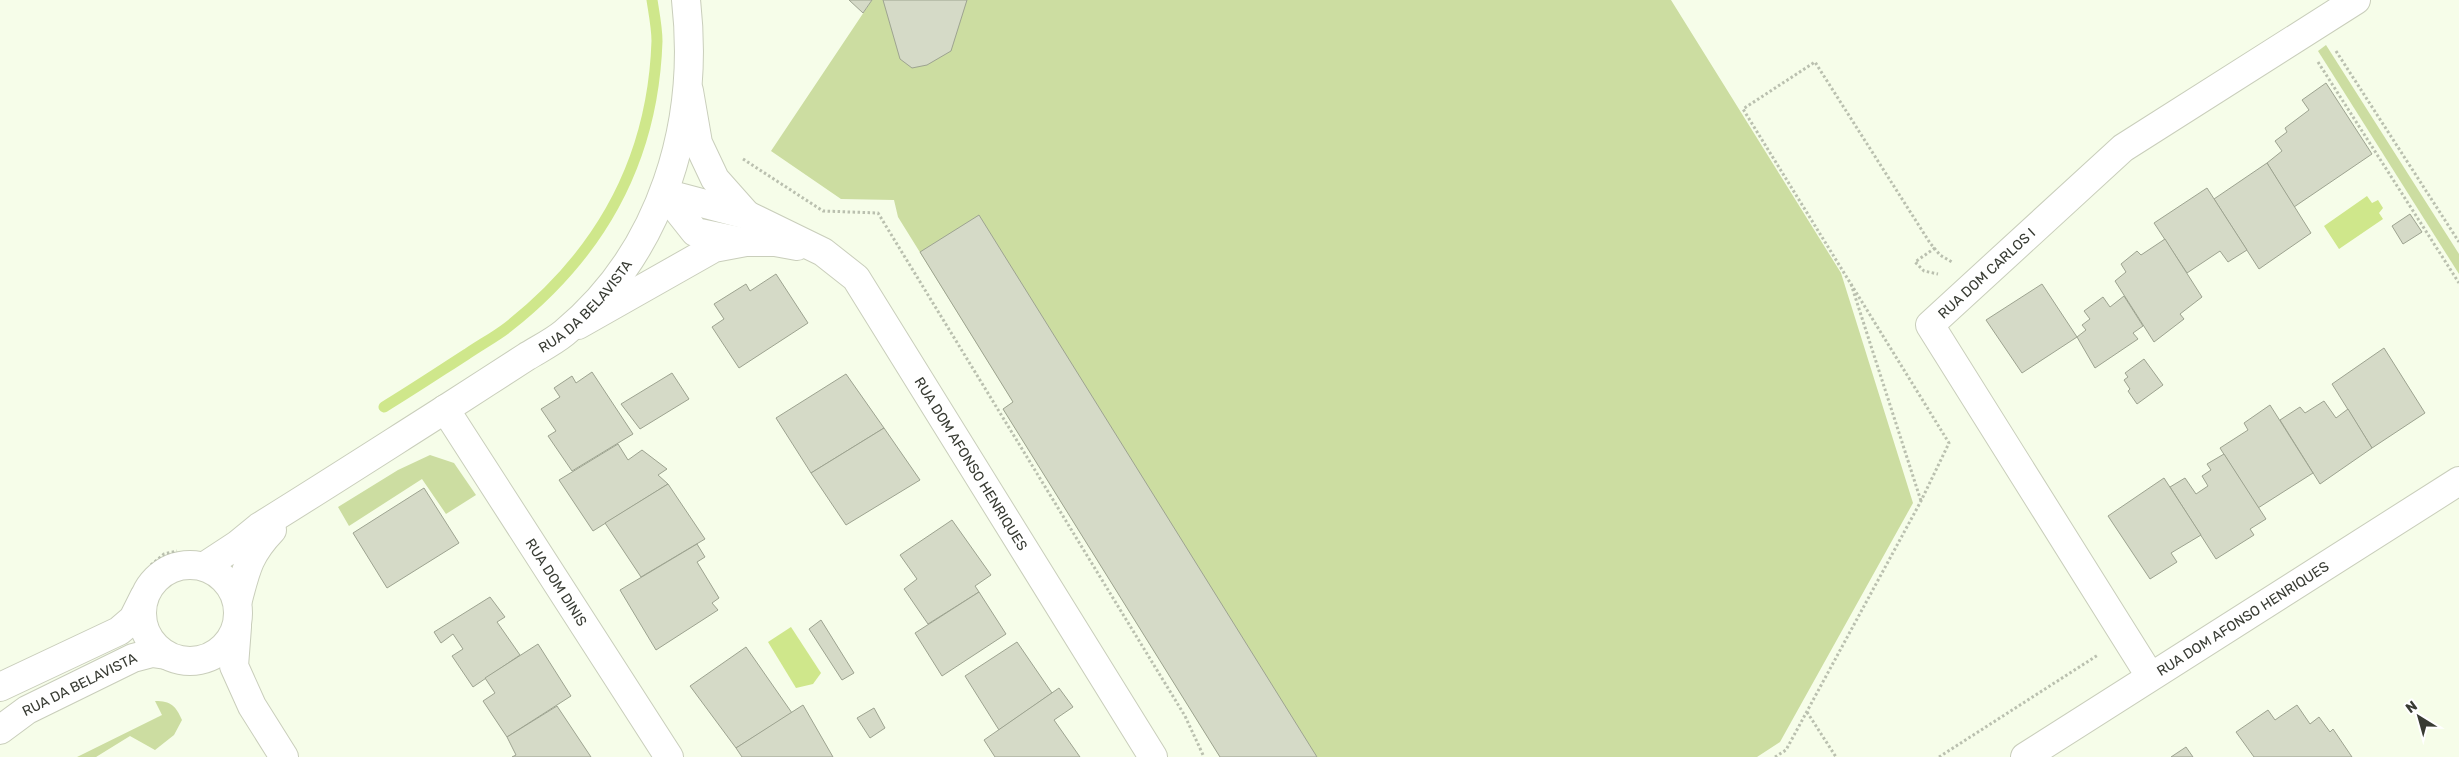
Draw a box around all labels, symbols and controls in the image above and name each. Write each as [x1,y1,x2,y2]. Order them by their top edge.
street label: RUA DOM CARLOS I [1934,224,2039,322]
street label: RUA DA BELAVISTA [535,256,636,356]
street label: RUA DOM AFONSO HENRIQUES [911,374,1031,554]
street label: RUA DOM DINIS [522,535,591,629]
street label: RUA DOM AFONSO HENRIQUES [2153,557,2332,680]
street label: RUA DA BELAVISTA [19,649,140,720]
north arrow [2394,692,2444,742]
text: N [2402,697,2421,717]

